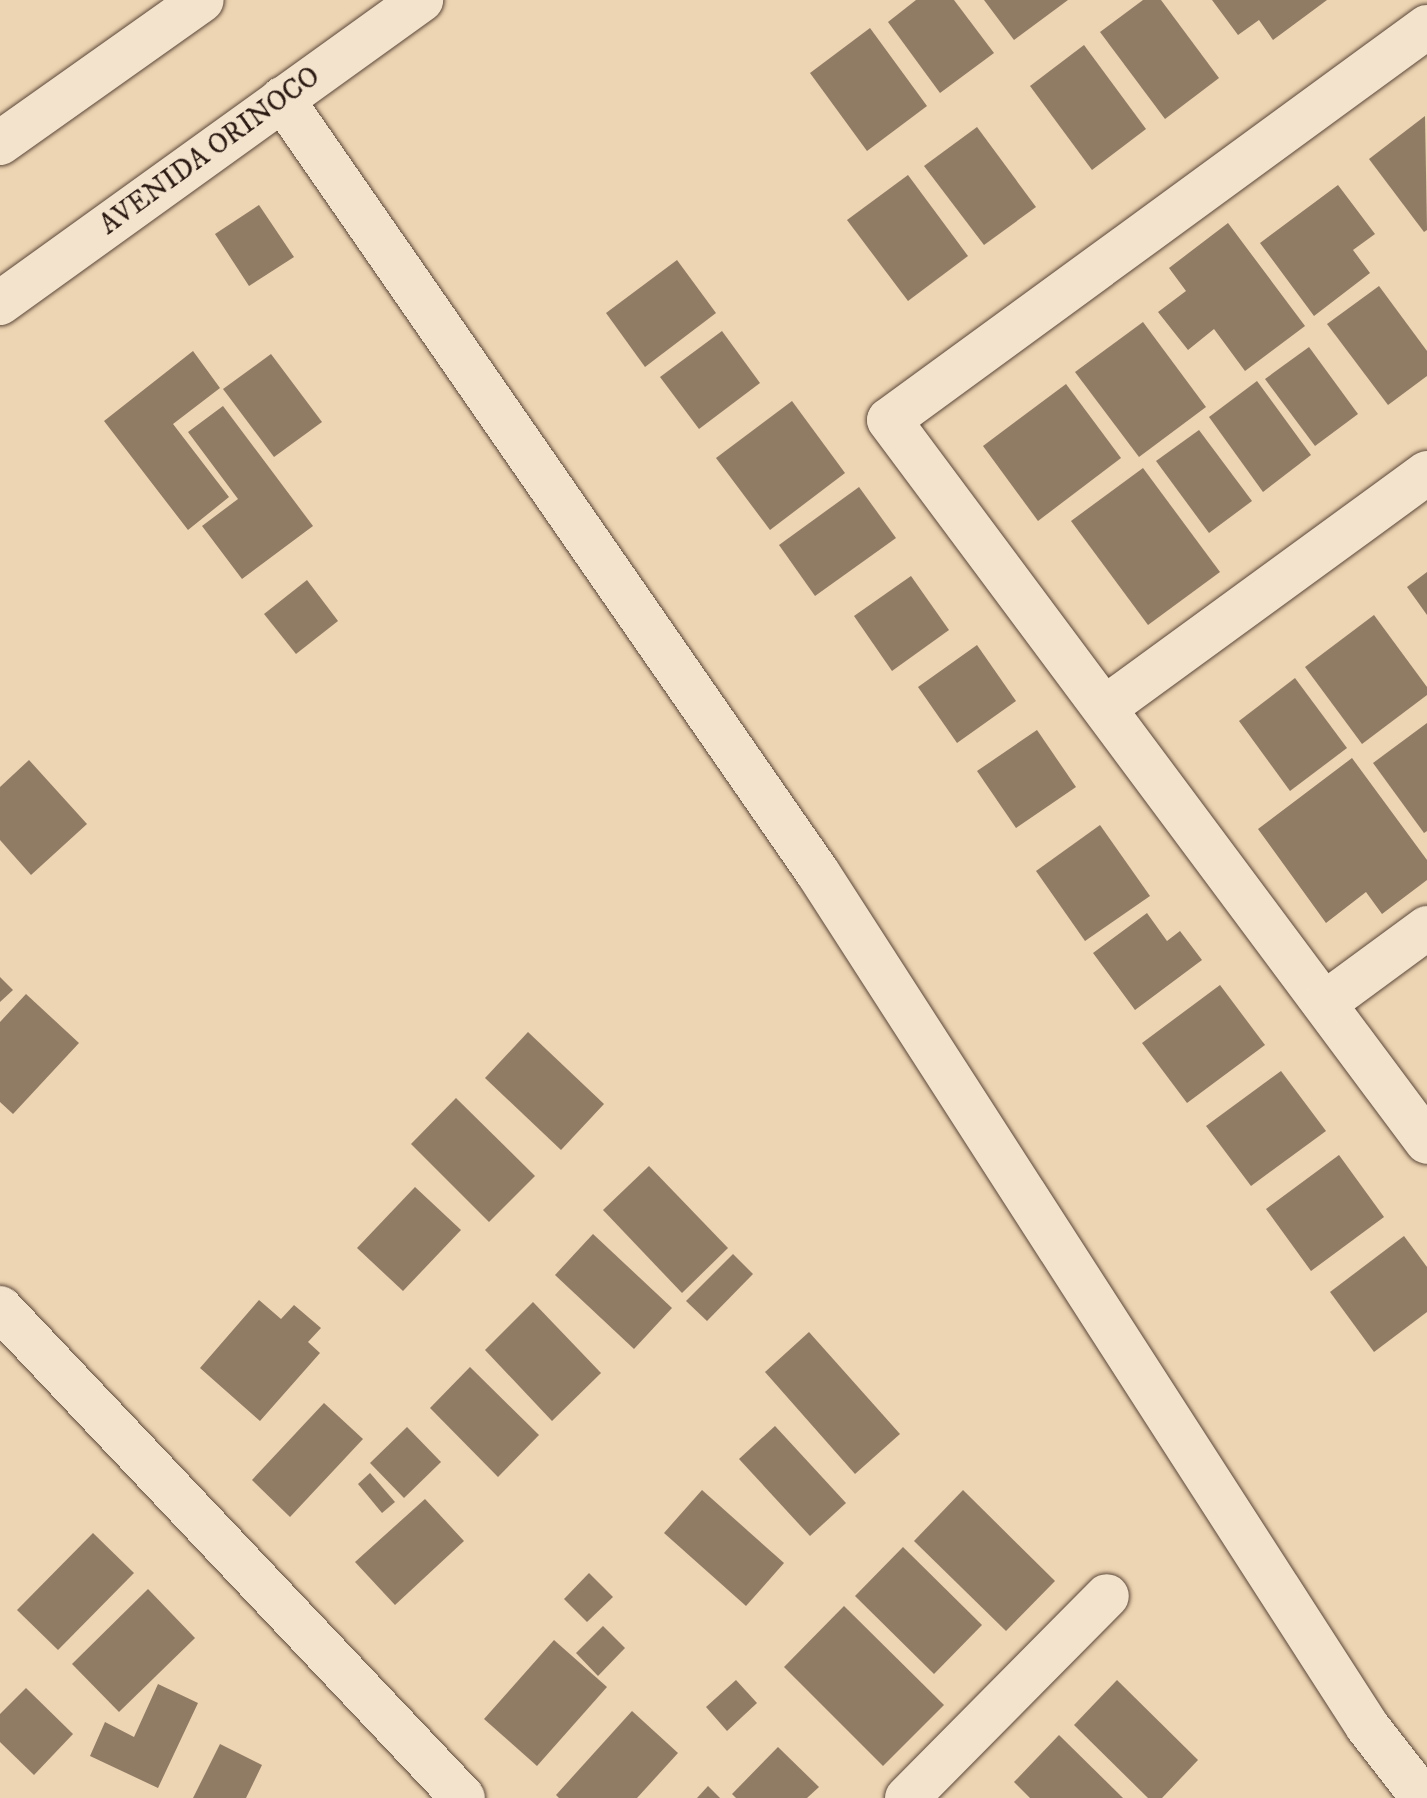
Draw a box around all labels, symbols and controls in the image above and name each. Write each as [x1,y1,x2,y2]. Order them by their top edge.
street label: AVENIDA ORINOCO [93,60,327,242]

